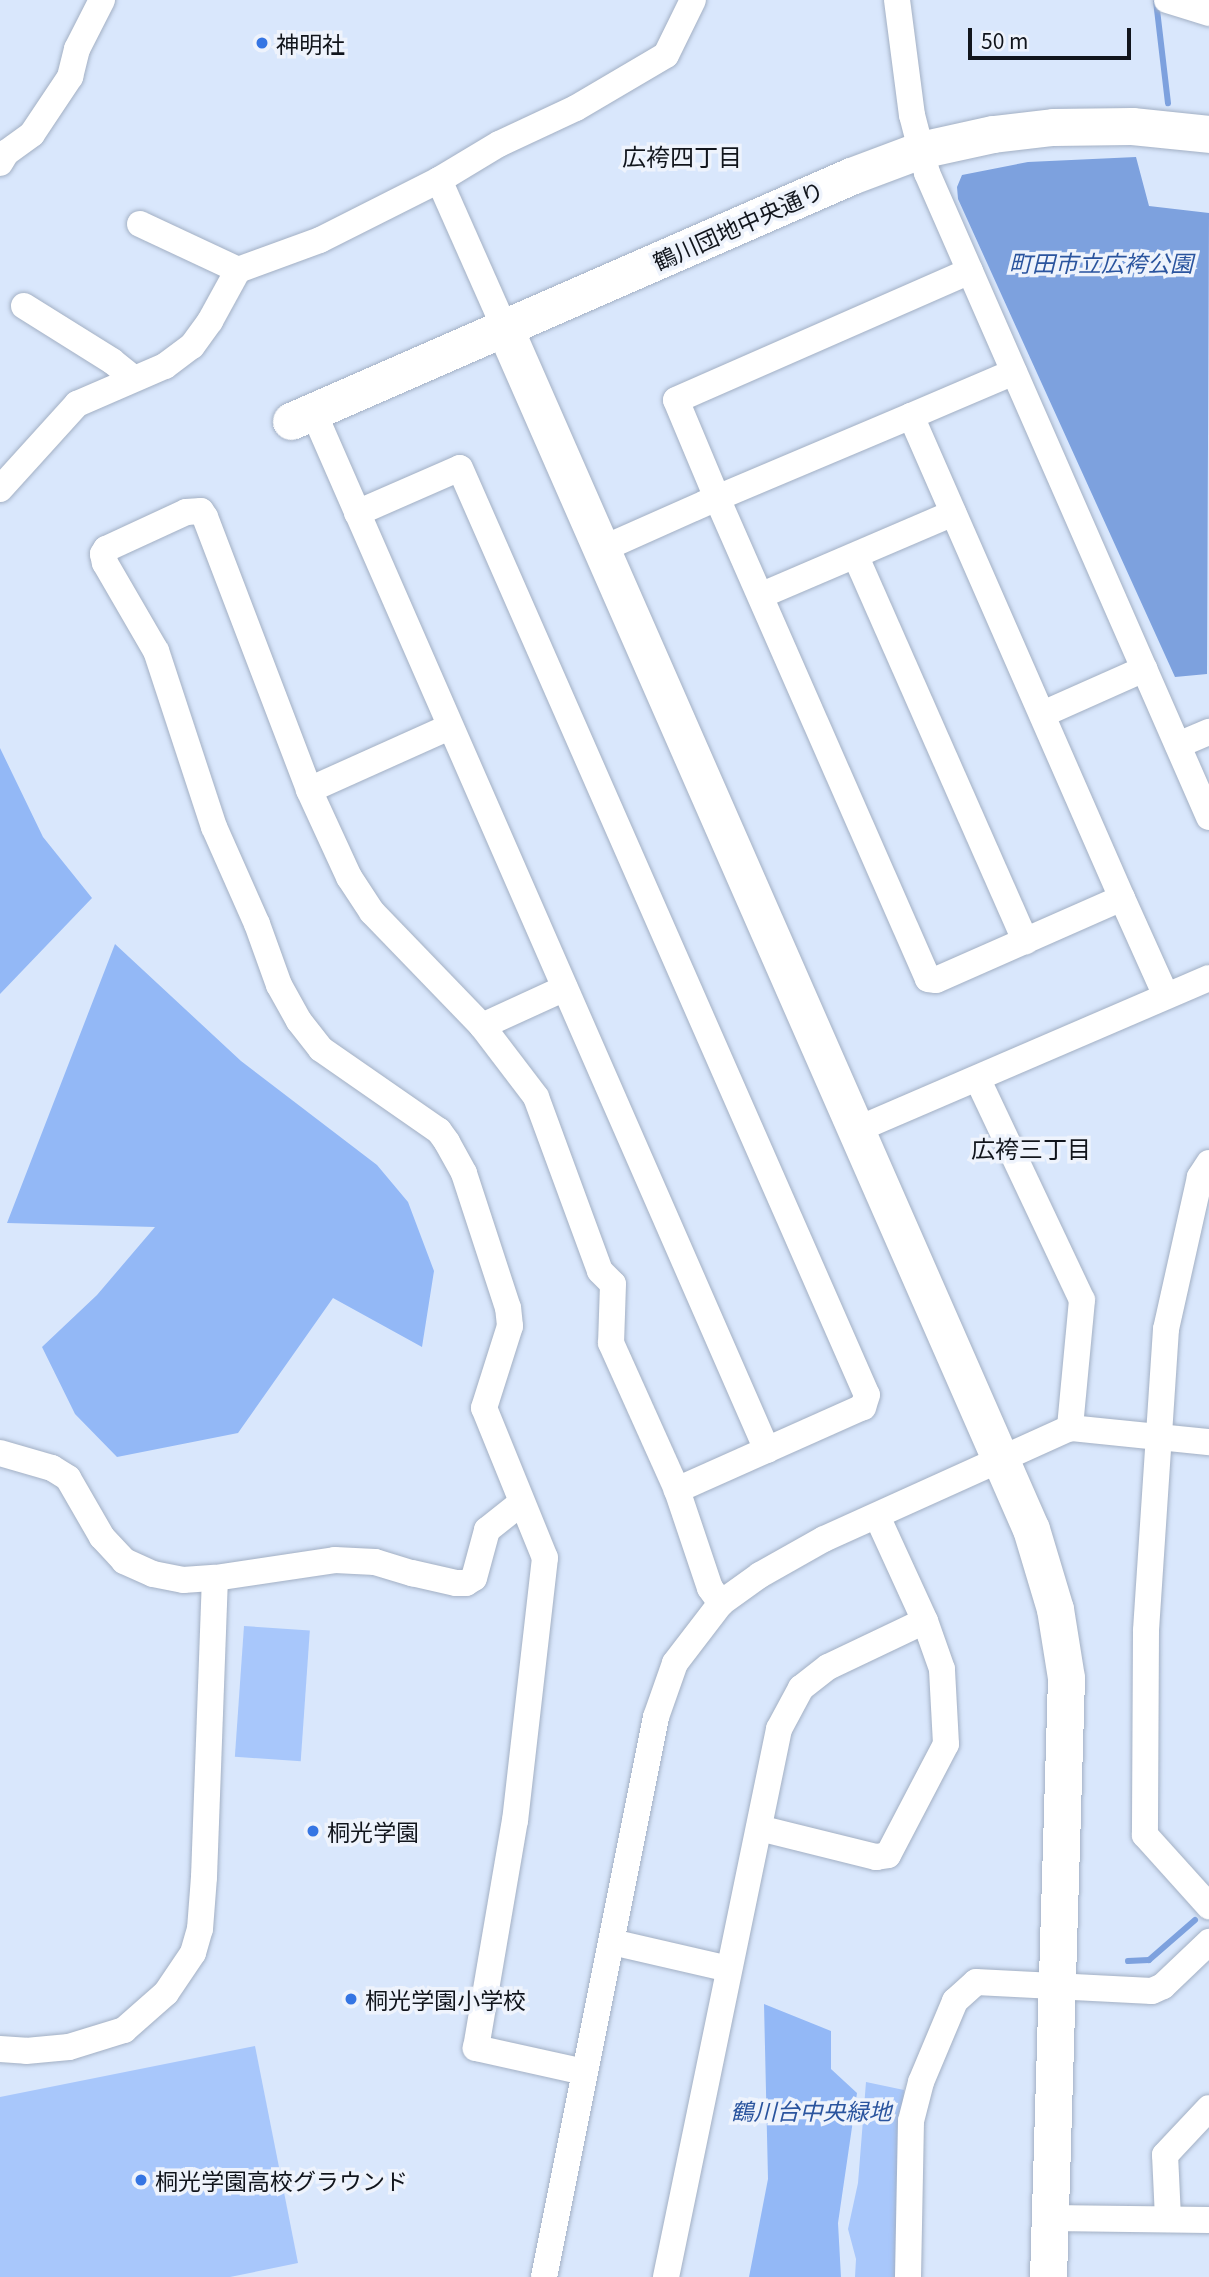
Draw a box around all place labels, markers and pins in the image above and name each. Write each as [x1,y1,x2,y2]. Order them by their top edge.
place label: 神明社 [276,29,345,57]
marker: 神明社 [254,35,270,51]
place label: 桐光学園 [327,1817,419,1845]
marker: 桐光学園 [305,1823,321,1839]
place label: 桐光学園小学校 [365,1985,526,2013]
marker: 桐光学園小学校 [343,1991,359,2007]
place label: 桐光学園高校グラウンド [155,2166,408,2194]
marker: 桐光学園高校グラウンド [133,2172,149,2188]

